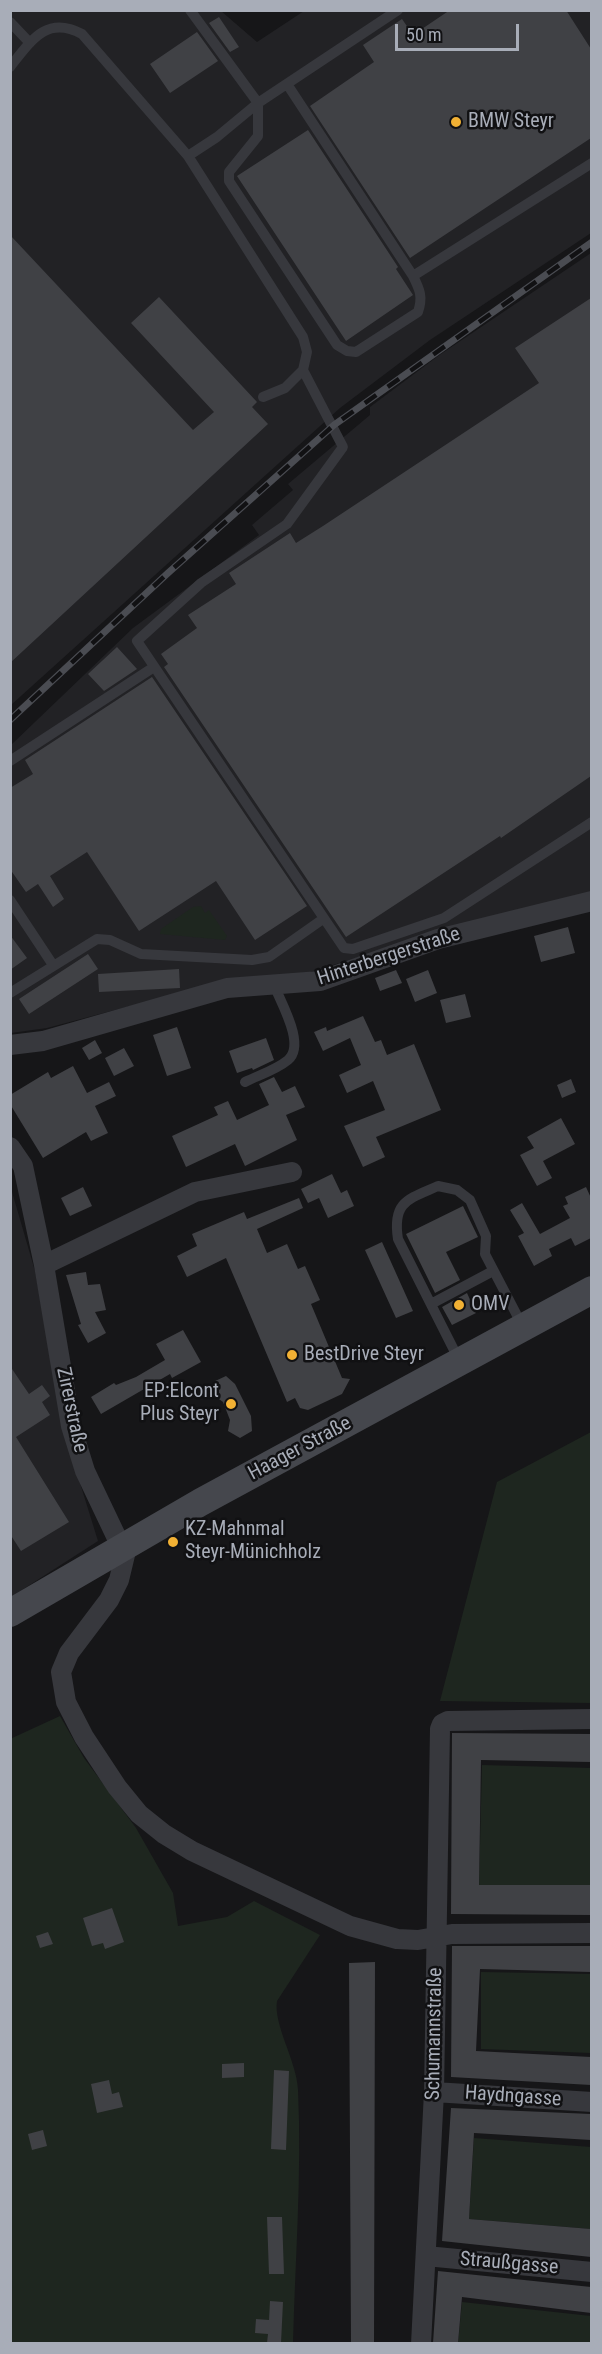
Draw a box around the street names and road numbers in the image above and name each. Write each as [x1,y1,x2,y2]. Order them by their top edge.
street label: Hinterbergerstraße [315,923,463,991]
street label: Zirerstraße [50,1365,92,1455]
street label: Haager Straße [245,1412,355,1486]
street label: Schumannstraße [422,1967,448,2101]
street label: Haydngasse [464,2082,562,2112]
street label: Straußgasse [459,2248,559,2280]

